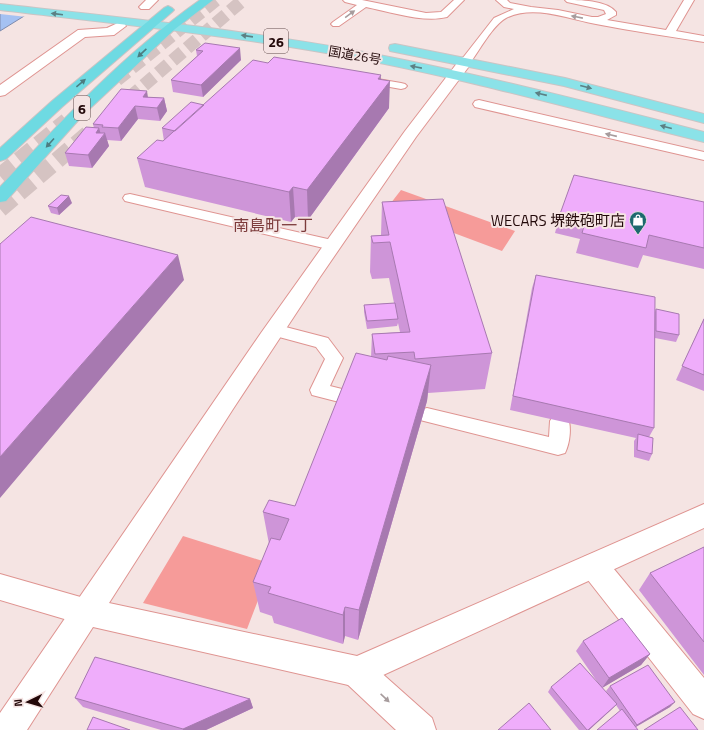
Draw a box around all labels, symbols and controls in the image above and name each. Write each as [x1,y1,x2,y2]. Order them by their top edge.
one-way arrow [51,10,63,17]
one-way arrow [345,10,356,18]
one-way arrow [571,14,583,20]
road number: 26 [264,29,288,53]
one-way arrow [241,33,253,40]
street label: 国道26号 [327,41,383,69]
one-way arrow [137,48,148,57]
one-way arrow [410,63,422,69]
one-way arrow [76,79,87,88]
one-way arrow [580,84,592,90]
one-way arrow [534,91,547,97]
road number: 6 [74,96,90,120]
one-way arrow [660,124,672,130]
one-way arrow [605,132,617,138]
one-way arrow [45,138,54,148]
place label: WECARS 堺鉄砲町店 [491,209,625,232]
shop icon: WECARS 堺鉄砲町店 [628,210,648,235]
district label: 南島町一丁 [233,213,313,237]
north arrow [8,682,48,722]
one-way arrow [381,693,390,702]
text: N [10,698,26,707]

